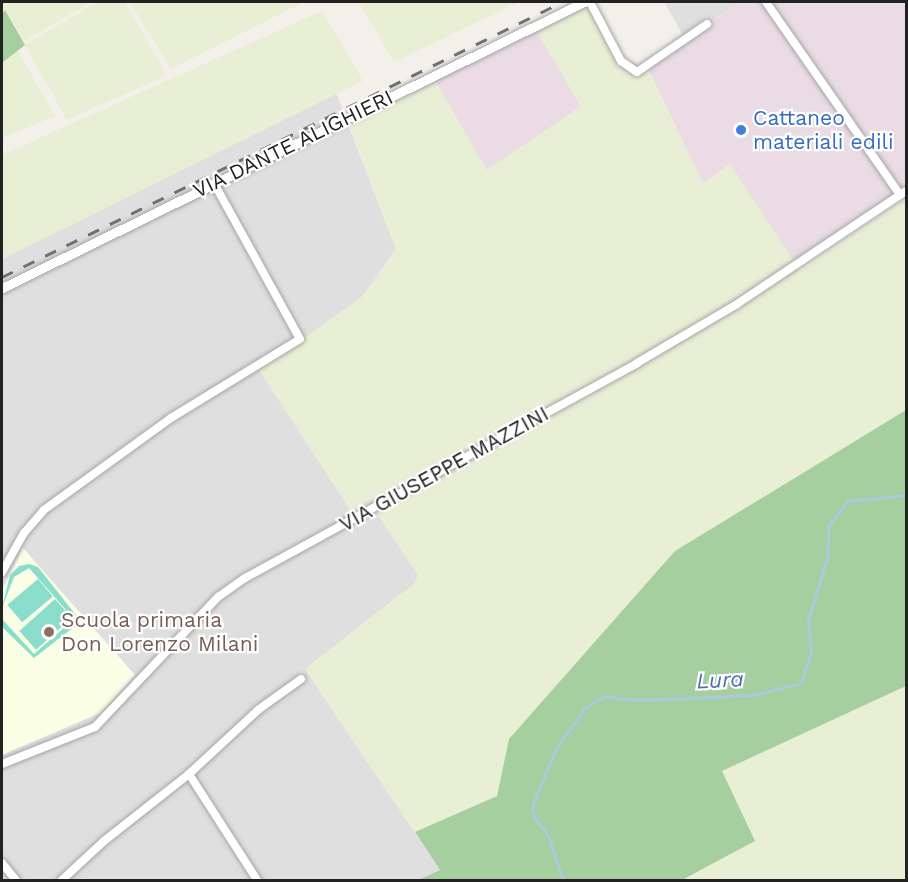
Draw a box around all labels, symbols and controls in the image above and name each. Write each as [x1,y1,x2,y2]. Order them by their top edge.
street label: VIA DANTE ALIGHIERI [188,84,398,204]
place label: Cattaneo materiali edili [753,105,893,155]
marker: Cattaneo materiali edili [734,123,748,137]
street label: VIA GIUSEPPE MAZZINI [335,401,553,537]
place label: Scuola primaria Don Lorenzo Milani [61,607,258,657]
marker: Scuola primaria Don Lorenzo Milani [42,625,56,639]
water label: Lura [696,666,744,694]

